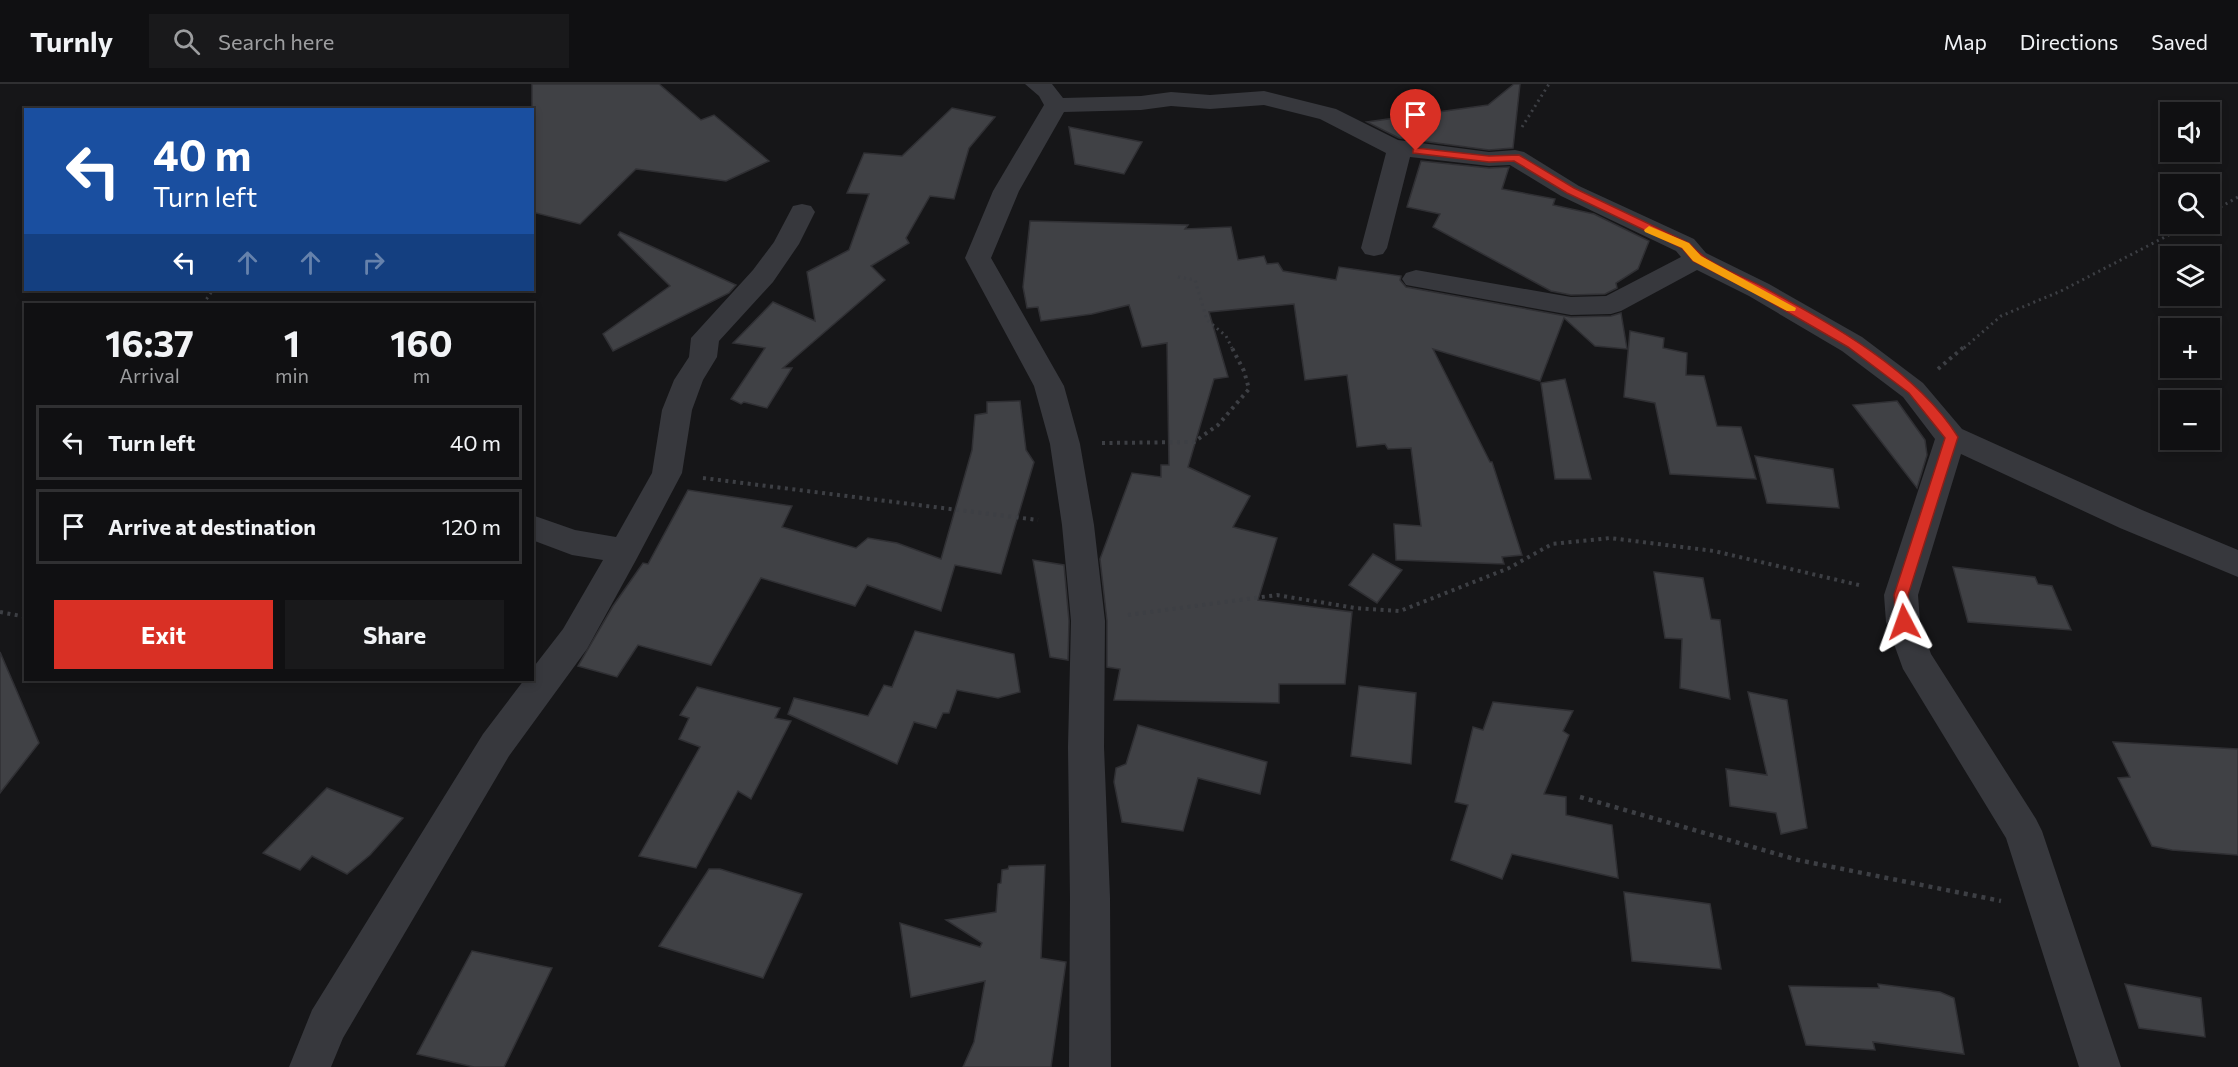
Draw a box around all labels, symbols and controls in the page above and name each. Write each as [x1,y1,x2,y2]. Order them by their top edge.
search box [149,14,569,68]
text: Turnly [30,24,113,58]
icon: search [170,25,203,58]
text: Search here [218,28,334,55]
text: Map [1944,29,1987,54]
text: Directions [2020,29,2118,54]
text: Saved [2151,29,2208,54]
pin [1390,89,1441,151]
icon: arrive [1399,98,1432,131]
map controls [2160,102,2220,450]
button: sound [2160,102,2220,162]
text: 40 m [153,128,251,180]
icon: left [54,132,132,210]
button: search [2160,174,2220,234]
text: Turn left [153,180,257,213]
icon: left [168,246,201,279]
icon: ahead [231,246,264,279]
icon: ahead [294,246,327,279]
icon: right [357,246,390,279]
button: layers [2160,246,2220,306]
button: + [2160,318,2220,378]
text: 16:37 [105,320,194,364]
text: 1 [284,320,300,364]
text: 160 [390,320,453,364]
text: Arrival [119,363,180,387]
text: min [275,363,309,387]
text: m [413,363,430,387]
button: − [2160,390,2220,450]
icon: left [57,426,90,459]
text: Turn left [108,429,195,456]
text: 40 m [450,429,501,456]
icon: arrive [57,510,90,543]
text: Arrive at destination [108,513,316,540]
text: 120 m [442,513,501,540]
position arrow [1872,590,1936,654]
button: Exit [54,600,273,669]
button: Share [285,600,504,669]

